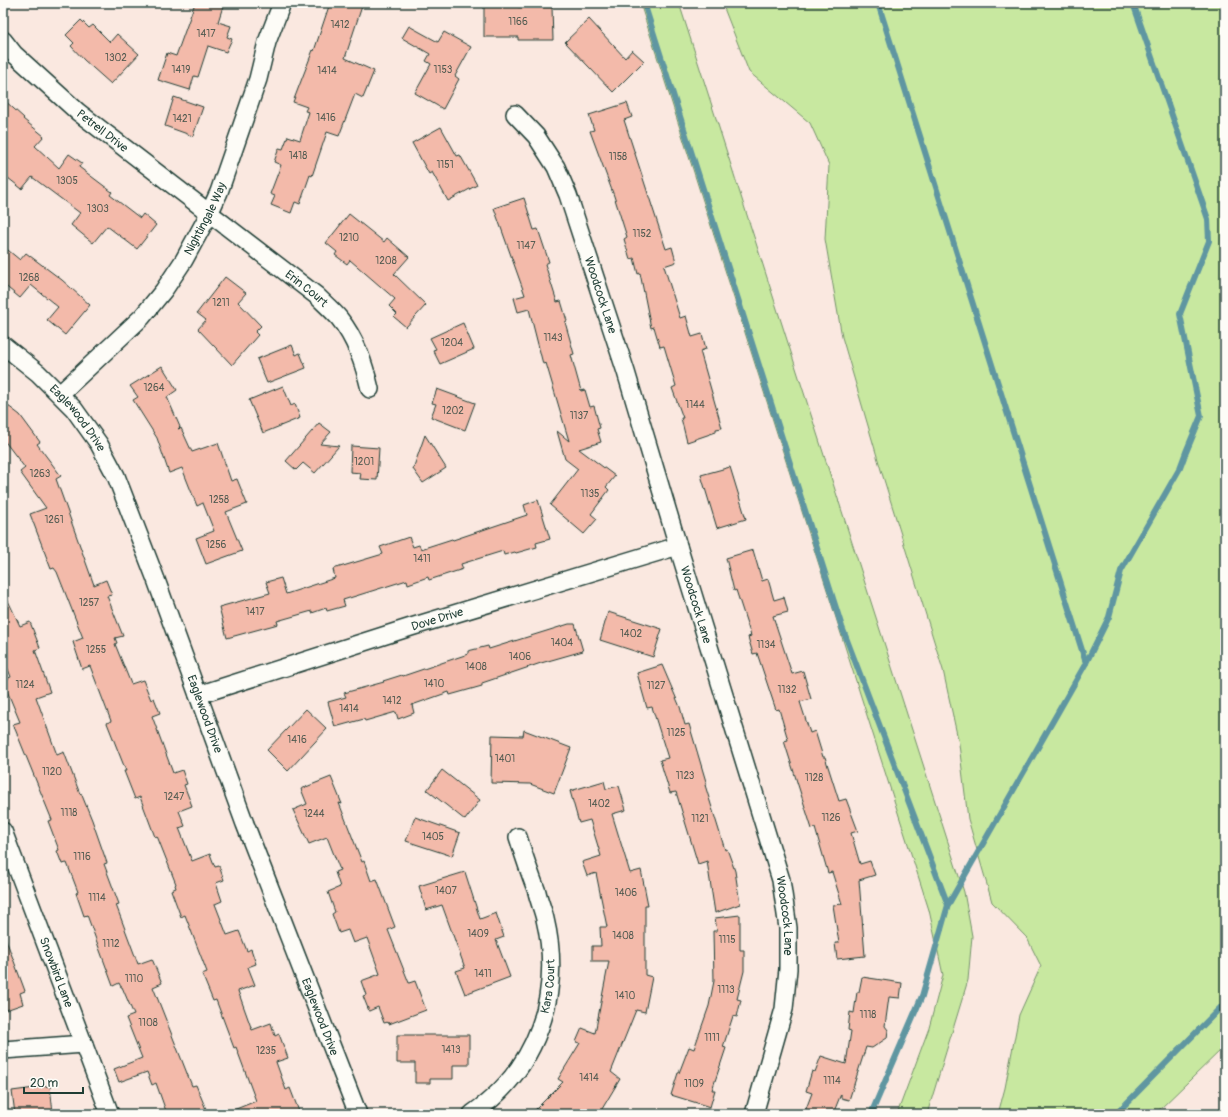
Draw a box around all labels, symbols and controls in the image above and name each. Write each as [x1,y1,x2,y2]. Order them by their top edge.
house number: 1166 [508,16,528,28]
house number: 1412 [330,19,350,31]
house number: 1417 [197,28,216,40]
house number: 1302 [105,52,127,64]
house number: 1419 [172,64,190,76]
house number: 1153 [434,64,453,76]
house number: 1414 [317,65,337,77]
street label: Petrell Drive [74,106,131,156]
house number: 1416 [316,112,336,124]
house number: 1421 [172,113,192,125]
house number: 1418 [289,150,307,162]
house number: 1158 [609,151,627,163]
house number: 1151 [436,159,454,171]
house number: 1305 [56,175,78,187]
street label: Nightingale Way [181,180,229,258]
house number: 1303 [87,203,109,215]
house number: 1152 [633,228,652,240]
house number: 1210 [339,232,359,244]
house number: 1147 [517,240,536,252]
house number: 1208 [375,255,397,267]
street label: Woodcock Lane [581,255,620,335]
street label: Erin Court [282,267,331,310]
house number: 1268 [19,272,39,284]
house number: 1211 [212,297,230,309]
house number: 1143 [543,332,563,344]
house number: 1204 [441,337,463,349]
street label: Eaglewood Drive [46,381,109,454]
house number: 1264 [143,382,165,394]
house number: 1144 [685,399,705,411]
house number: 1202 [442,405,464,417]
house number: 1137 [570,410,589,422]
house number: 1201 [354,456,374,468]
house number: 1263 [30,468,51,480]
house number: 1135 [581,488,599,500]
house number: 1258 [209,494,229,506]
house number: 1261 [44,514,64,526]
house number: 1256 [206,539,227,551]
house number: 1411 [413,553,431,565]
street label: Woodcock Lane [677,564,715,645]
house number: 1257 [79,597,100,609]
street label: Dove Drive [409,604,465,634]
house number: 1417 [246,606,265,618]
house number: 1402 [620,628,642,640]
house number: 1404 [551,637,573,649]
house number: 1134 [756,639,776,651]
house number: 1255 [86,644,106,656]
house number: 1406 [509,651,531,663]
house number: 1408 [465,661,487,673]
street label: Eaglewood Drive [184,673,226,755]
house number: 1410 [424,678,444,690]
house number: 1124 [15,679,35,691]
house number: 1127 [647,680,666,692]
house number: 1132 [778,684,797,696]
house number: 1412 [382,695,402,707]
house number: 1414 [339,703,359,715]
house number: 1125 [667,727,685,739]
house number: 1416 [287,734,307,746]
house number: 1401 [495,753,515,765]
house number: 1120 [42,766,62,778]
house number: 1123 [676,770,695,782]
house number: 1128 [805,772,823,784]
house number: 1247 [164,791,185,803]
house number: 1402 [588,798,610,810]
house number: 1118 [61,807,77,819]
house number: 1244 [303,808,325,820]
house number: 1126 [821,812,841,824]
house number: 1121 [691,813,709,825]
house number: 1405 [422,831,444,843]
house number: 1116 [73,851,91,863]
street label: Woodcock Lane [773,875,796,955]
house number: 1407 [435,885,458,897]
house number: 1406 [615,887,637,899]
house number: 1114 [88,892,106,904]
house number: 1409 [467,928,489,940]
house number: 1408 [612,930,634,942]
house number: 1115 [718,934,736,946]
street label: Snowbird Lane [36,935,76,1009]
house number: 1112 [102,938,120,950]
street label: Kara Court [537,959,558,1015]
house number: 1411 [474,968,492,980]
house number: 1110 [125,973,143,985]
street label: Eaglewood Drive [298,976,342,1058]
house number: 1113 [717,984,735,996]
house number: 1410 [615,990,635,1002]
house number: 1118 [860,1009,876,1021]
house number: 1108 [138,1017,158,1029]
house number: 1111 [704,1032,720,1044]
house number: 1413 [441,1044,461,1056]
house number: 1235 [256,1045,276,1057]
scale bar [24,1069,83,1095]
house number: 1414 [579,1072,599,1084]
house number: 1114 [823,1075,841,1087]
text: 20 m [30,1076,59,1091]
house number: 1109 [684,1078,704,1090]

